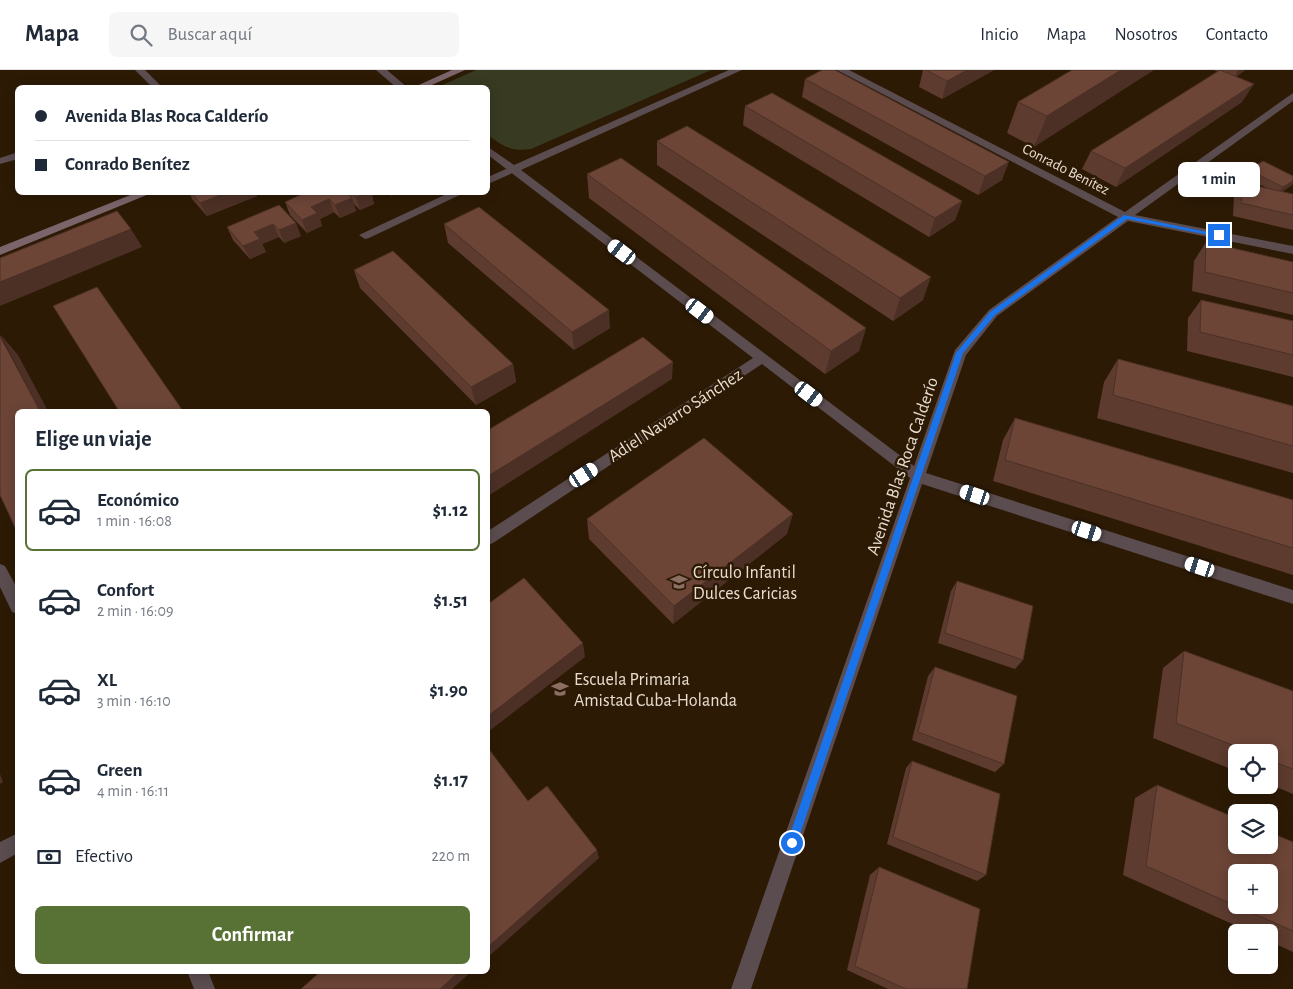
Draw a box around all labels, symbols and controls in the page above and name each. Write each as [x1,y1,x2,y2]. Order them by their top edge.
search box [109,12,459,57]
icon: search [127,21,155,49]
text: Mapa [25,22,79,46]
text: Buscar aquí [167,25,252,44]
text: Inicio [980,26,1019,44]
text: Mapa [1047,26,1086,44]
text: Nosotros [1114,26,1178,44]
text: Contacto [1206,26,1268,44]
text: Avenida Blas Roca Calderío [65,107,268,126]
street label: Conrado Benítez [1020,141,1112,198]
text: Conrado Benítez [65,155,190,174]
callout: 1 min [1178,162,1260,198]
text: 1 min [1202,171,1236,187]
route end [1208,224,1230,246]
car [605,237,638,267]
car [683,296,716,326]
street label: Adiel Navarro Sánchez [605,366,746,466]
street label: Avenida Blas Roca Calderío [864,375,942,558]
car [792,379,825,409]
text: Elige un viaje [35,428,152,450]
car [567,461,600,489]
car [958,483,991,507]
icon: car [37,488,82,533]
text: Económico [97,491,179,510]
text: $1.12 [432,501,468,520]
text: 1 min · 16:08 [97,513,172,529]
car [1070,519,1103,543]
car [1183,555,1216,579]
place label: Círculo Infantil Dulces Caricias [693,564,797,603]
school or university icon: Círculo Infantil Dulces Caricias [669,572,689,592]
icon: car [37,578,82,623]
text: Confort [97,581,154,600]
text: $1.51 [433,591,468,610]
text: 2 min · 16:09 [97,603,173,619]
icon: car [37,668,82,713]
text: XL [97,671,117,690]
place label: Escuela Primaria Amistad Cuba-Holanda [574,671,737,710]
school or university icon: Escuela Primaria Amistad Cuba-Holanda [550,679,570,699]
text: $1.90 [429,681,468,700]
text: 3 min · 16:10 [97,693,171,709]
map controls [1228,744,1278,974]
button: locate [1228,744,1278,794]
icon: car [37,758,82,803]
text: Green [97,761,143,780]
text: $1.17 [433,771,468,790]
text: 4 min · 16:11 [97,783,169,799]
button: layers [1228,804,1278,854]
route start [781,832,803,854]
icon: cash [35,843,63,871]
text: Efectivo [75,847,133,866]
text: 220 m [432,848,470,864]
button: + [1228,864,1278,914]
button: Confirmar [35,906,470,964]
button: − [1228,924,1278,974]

